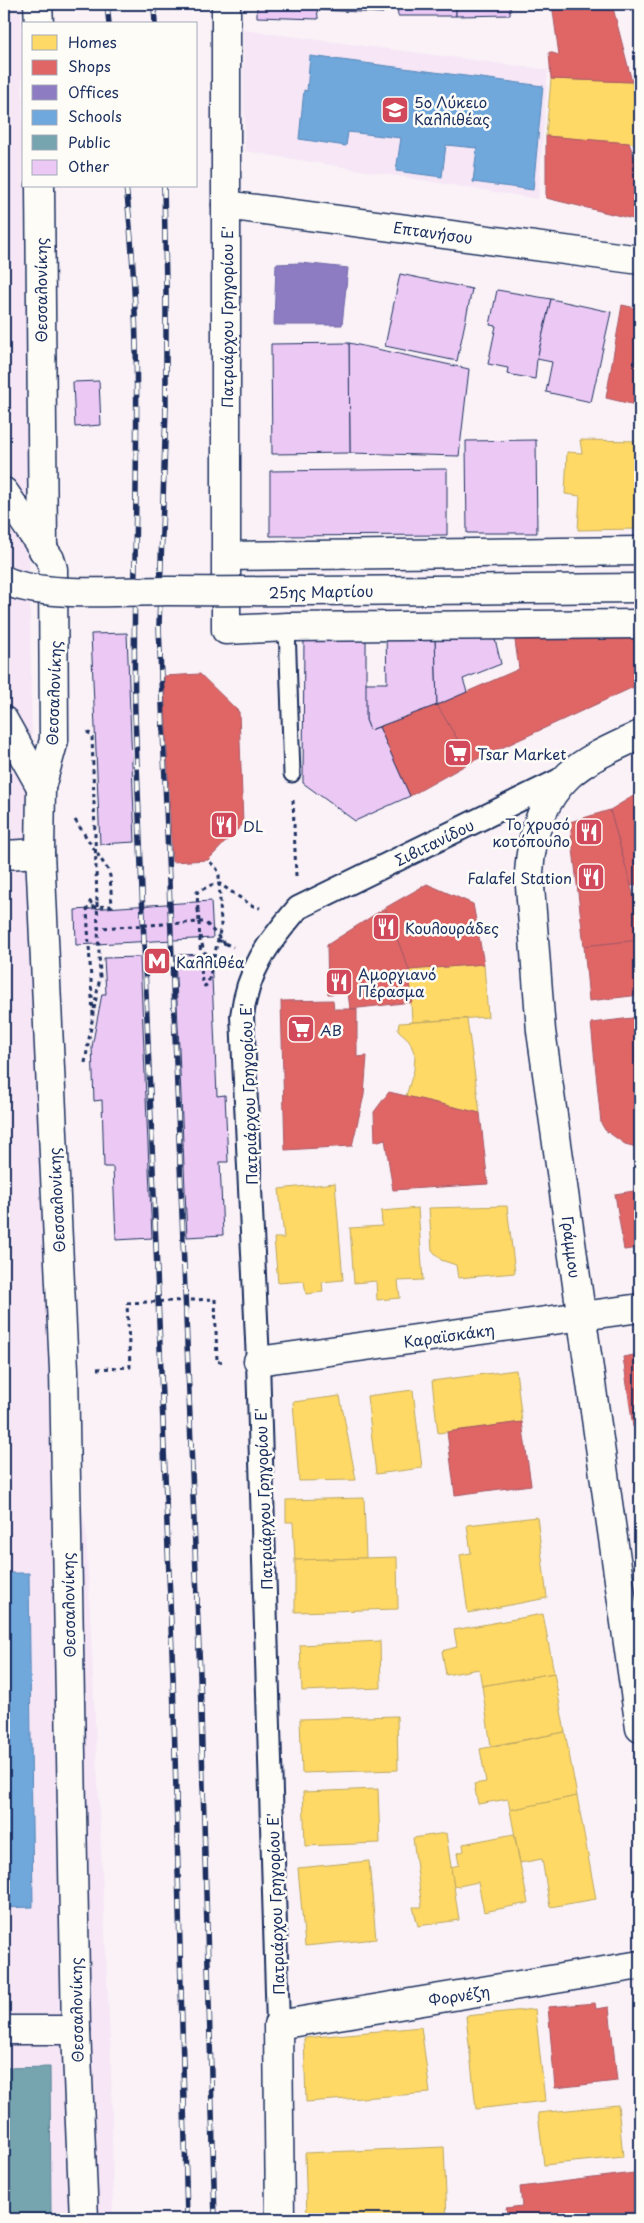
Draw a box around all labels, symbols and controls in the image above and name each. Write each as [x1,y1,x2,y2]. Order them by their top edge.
legend [22,22,198,188]
text: Homes [68,30,117,53]
text: Shops [68,54,111,77]
text: Offices [68,80,119,103]
place label: 5ο Λύκειο Καλλιθέας [414,90,490,130]
school or university icon: 5ο Λύκειο Καλλιθέας [380,95,410,125]
text: Schools [68,104,122,127]
text: Public [68,130,111,153]
text: Other [68,154,109,177]
street label: Επτανήσου [392,215,474,249]
street label: Πατριάρχου Γρηγορίου Ε' [215,226,238,408]
street label: Θεσσαλονίκης [29,237,52,343]
street label: 25ης Μαρτίου [268,579,374,603]
street label: Θεσσαλονίκης [40,640,66,746]
supermarket icon: Tsar Market [443,738,473,768]
place label: Tsar Market [477,742,566,765]
restaurant icon: DL [209,810,239,840]
place label: Το χρυσό κοτόπουλο [492,812,570,852]
street label: Σιβιτανίδου [390,813,478,871]
place label: DL [243,814,263,837]
restaurant icon: Το χρυσό κοτόπουλο [574,817,604,847]
restaurant icon: Falafel Station [576,862,606,892]
place label: Falafel Station [467,866,572,889]
restaurant icon: Κουλουράδες [371,912,401,942]
place label: Κουλουράδες [405,916,499,939]
metro station icon: Καλλιθέα [142,946,172,976]
place label: Καλλιθέα [176,950,245,973]
place label: Αμοργιανό Πέρασμα [358,962,436,1002]
restaurant icon: Αμοργιανό Πέρασμα [324,967,354,997]
street label: Πατριάρχου Γρηγορίου Ε' [233,1003,263,1185]
supermarket icon: ΑΒ [286,1014,316,1044]
place label: ΑΒ [320,1018,342,1041]
street label: Θεσσαλονίκης [42,1147,70,1253]
street label: Γράμμου [557,1215,587,1279]
street label: Καραϊσκάκη [402,1317,496,1353]
street label: Πατριάρχου Γρηγορίου Ε' [248,1408,278,1590]
street label: Θεσσαλονίκης [56,1552,80,1658]
street label: Πατριάρχου Γρηγορίου Ε' [260,1813,290,1995]
street label: Θεσσαλονίκης [64,1957,88,2063]
street label: Φορνέζη [427,1979,491,2011]

